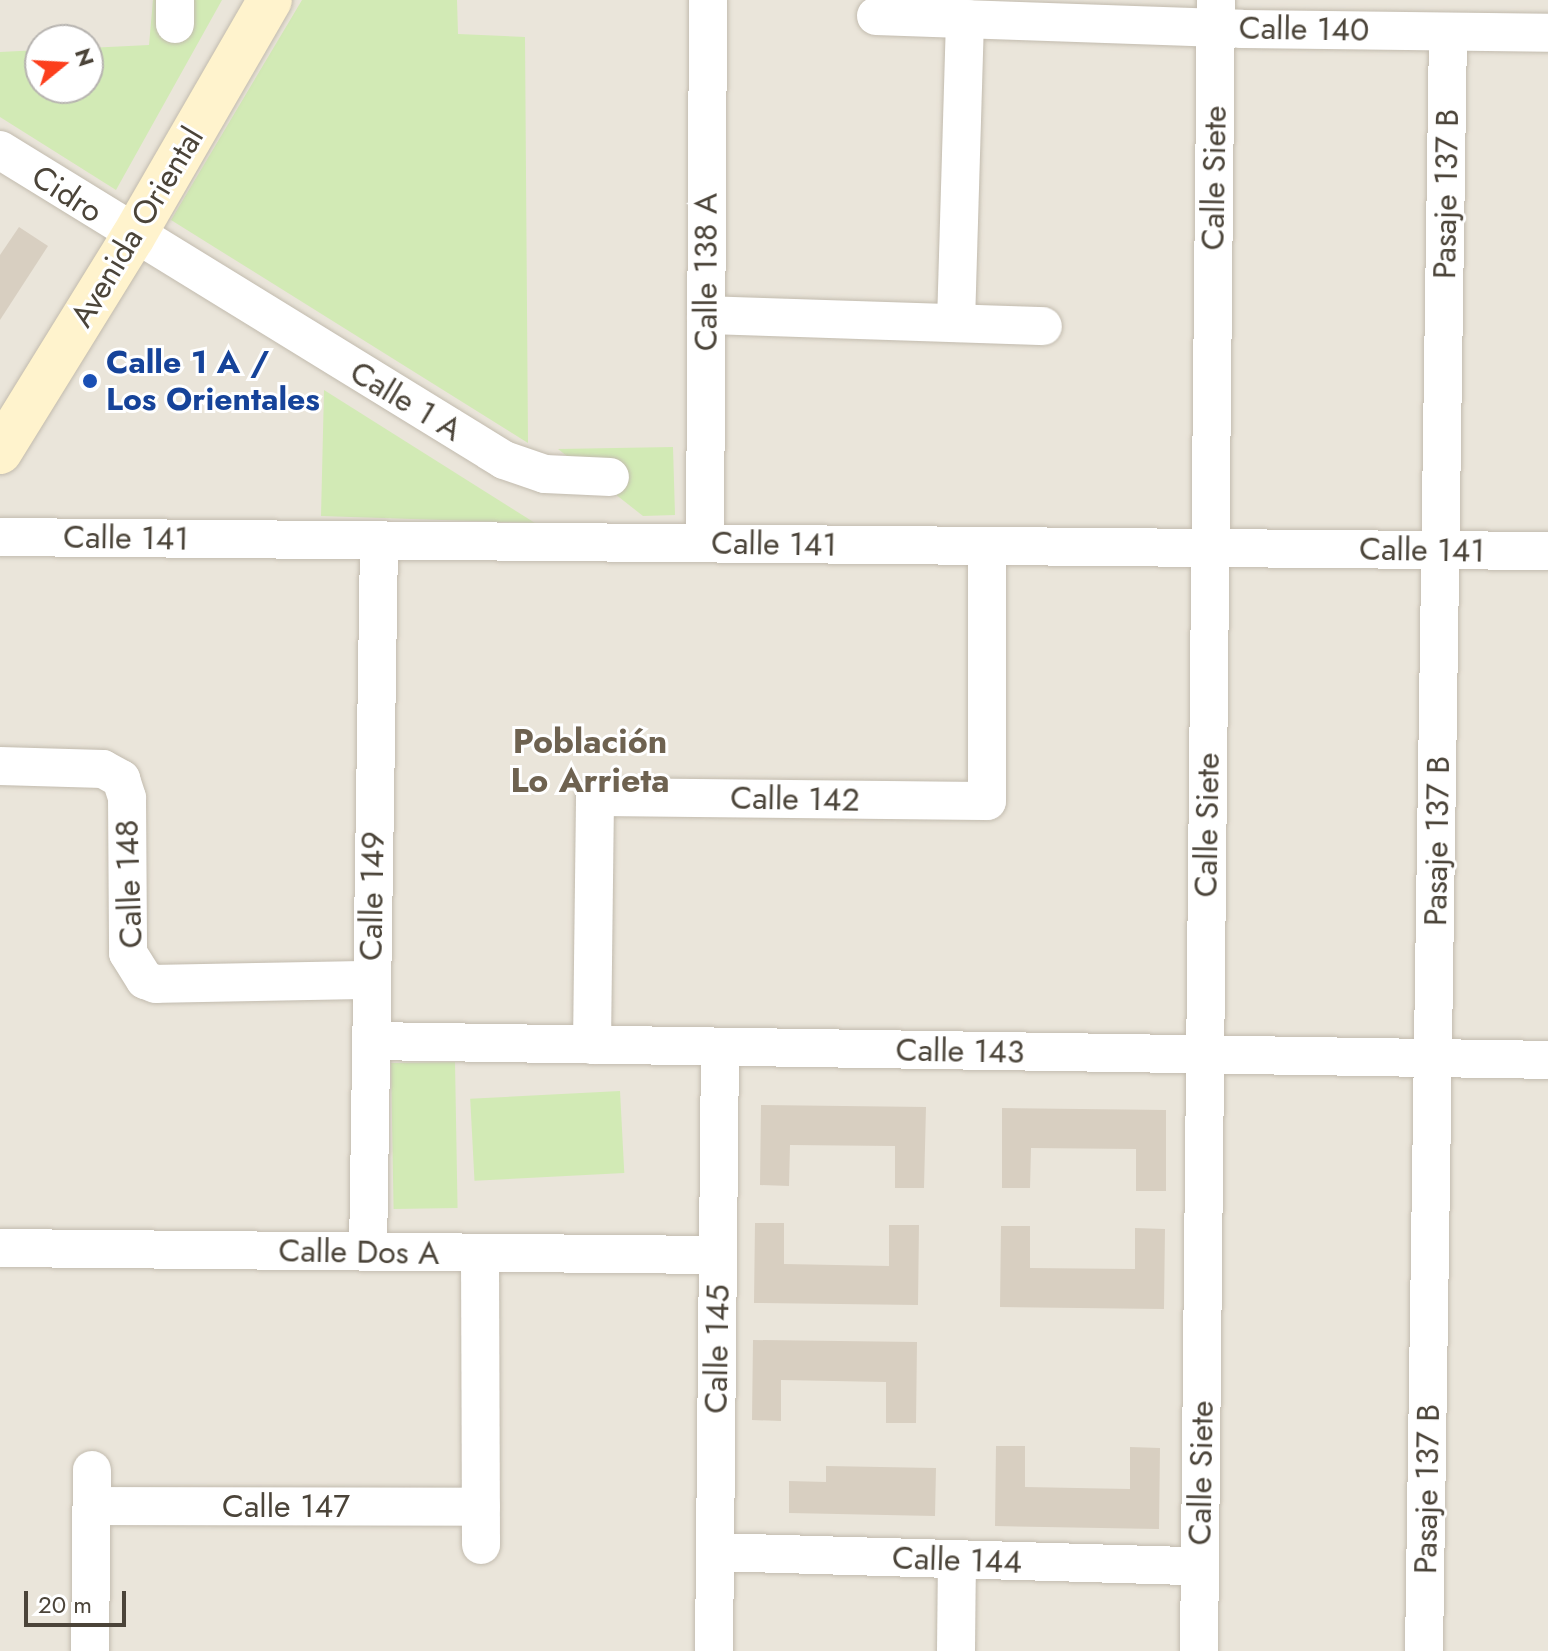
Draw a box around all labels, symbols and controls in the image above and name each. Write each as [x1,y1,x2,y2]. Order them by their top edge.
street label: Calle 140 [1238,9,1370,49]
north arrow [24,24,104,104]
text: N [67,44,103,70]
street label: Calle Siete [1194,105,1234,251]
street label: Pasaje 137 B [1425,109,1467,279]
street label: Avenida Oriental [62,120,212,334]
street label: Cidro [24,157,110,231]
street label: Calle 138 A [687,193,725,351]
place label: Calle 1 A / Los Orientales [106,344,320,419]
street label: Calle 1 A [343,353,469,449]
marker: Calle 1 A / Los Orientales [81,372,99,390]
street label: Calle 141 [63,518,189,558]
street label: Calle 141 [711,524,837,564]
street label: Calle 141 [1359,530,1485,570]
district label: Población Lo Arrieta [510,721,670,800]
street label: Calle Siete [1187,752,1227,898]
street label: Pasaje 137 B [1416,756,1458,926]
street label: Calle 142 [730,779,860,819]
street label: Calle 148 [108,819,150,949]
street label: Calle 149 [352,831,392,961]
street label: Calle 143 [895,1031,1025,1071]
street label: Calle Dos A [278,1231,440,1273]
street label: Calle 145 [697,1284,737,1414]
street label: Calle Siete [1181,1400,1221,1546]
street label: Pasaje 137 B [1406,1404,1448,1574]
street label: Calle 147 [222,1487,350,1525]
street label: Calle 144 [891,1539,1023,1581]
scale bar [28,1575,130,1625]
text: 20 m [38,1587,92,1622]

